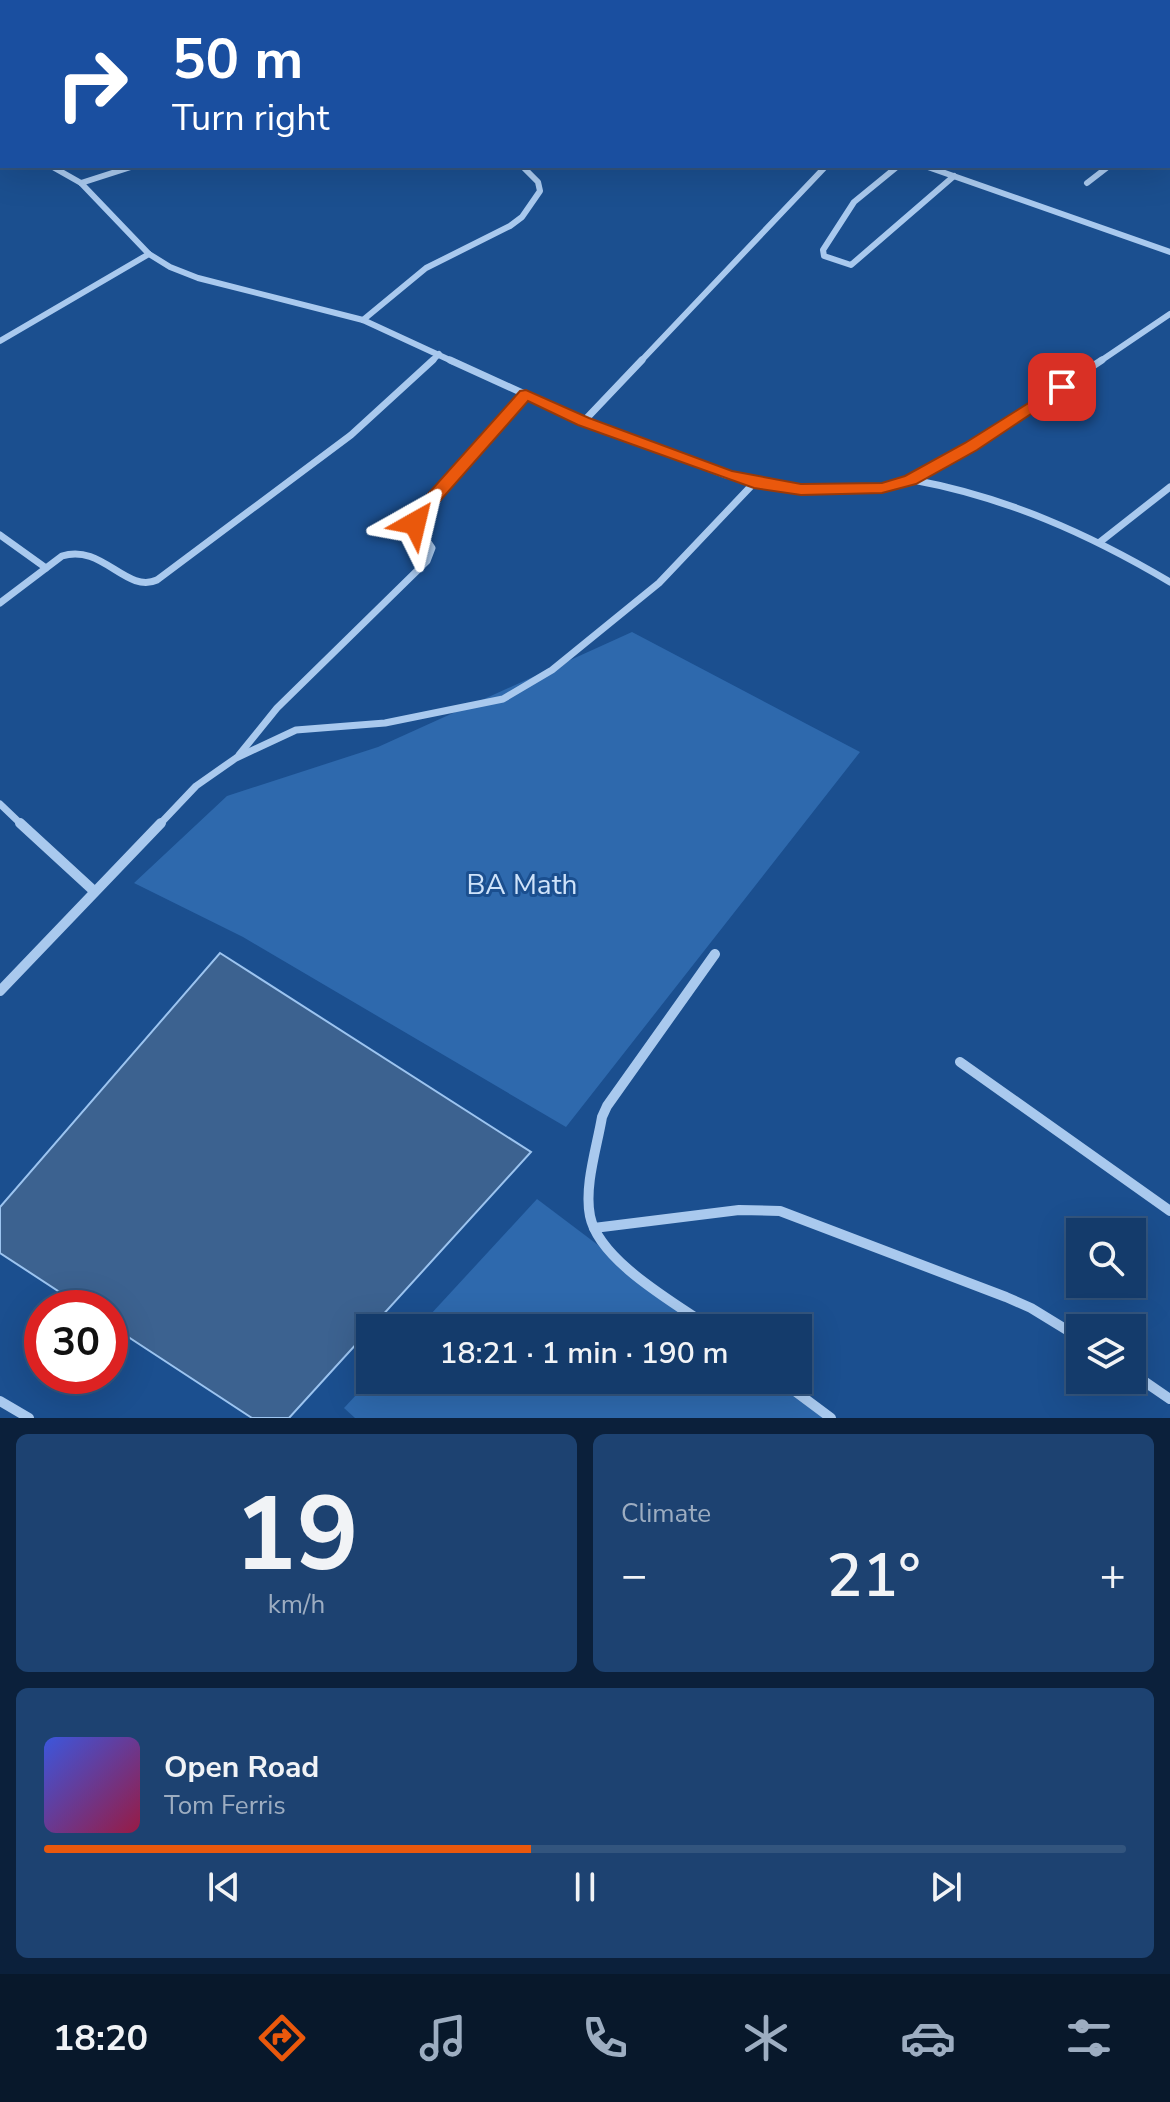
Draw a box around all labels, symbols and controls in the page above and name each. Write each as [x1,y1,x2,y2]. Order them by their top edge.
text: 50 m [172,21,303,98]
icon: right [40,32,144,136]
text: Turn right [172,94,329,143]
pin [1028,353,1096,421]
icon: arrive [1040,365,1084,409]
position arrow [373,481,457,565]
park label: BA Math [467,866,577,904]
map controls [1066,1218,1146,1394]
button: search [1066,1218,1146,1298]
speed limit sign: 30 [24,1290,128,1394]
button: layers [1066,1314,1146,1394]
text: 18:21 · 1 min · 190 m [439,1333,729,1374]
text: 19 [234,1464,359,1606]
text: Climate [621,1496,711,1531]
text: 21° [826,1535,921,1617]
text: − [621,1546,647,1606]
text: + [1100,1546,1126,1606]
text: km/h [268,1587,325,1622]
text: Open Road [164,1747,319,1788]
text: Tom Ferris [164,1788,286,1823]
icon: previous [202,1865,246,1909]
icon: pause [563,1865,607,1909]
icon: next [924,1865,968,1909]
icon: directions [254,2010,310,2066]
icon: music [415,2010,471,2066]
icon: phone [577,2010,633,2066]
icon: climate [738,2010,794,2066]
icon: car [900,2010,956,2066]
icon: filters [1061,2010,1117,2066]
text: 18:20 [53,2014,148,2063]

